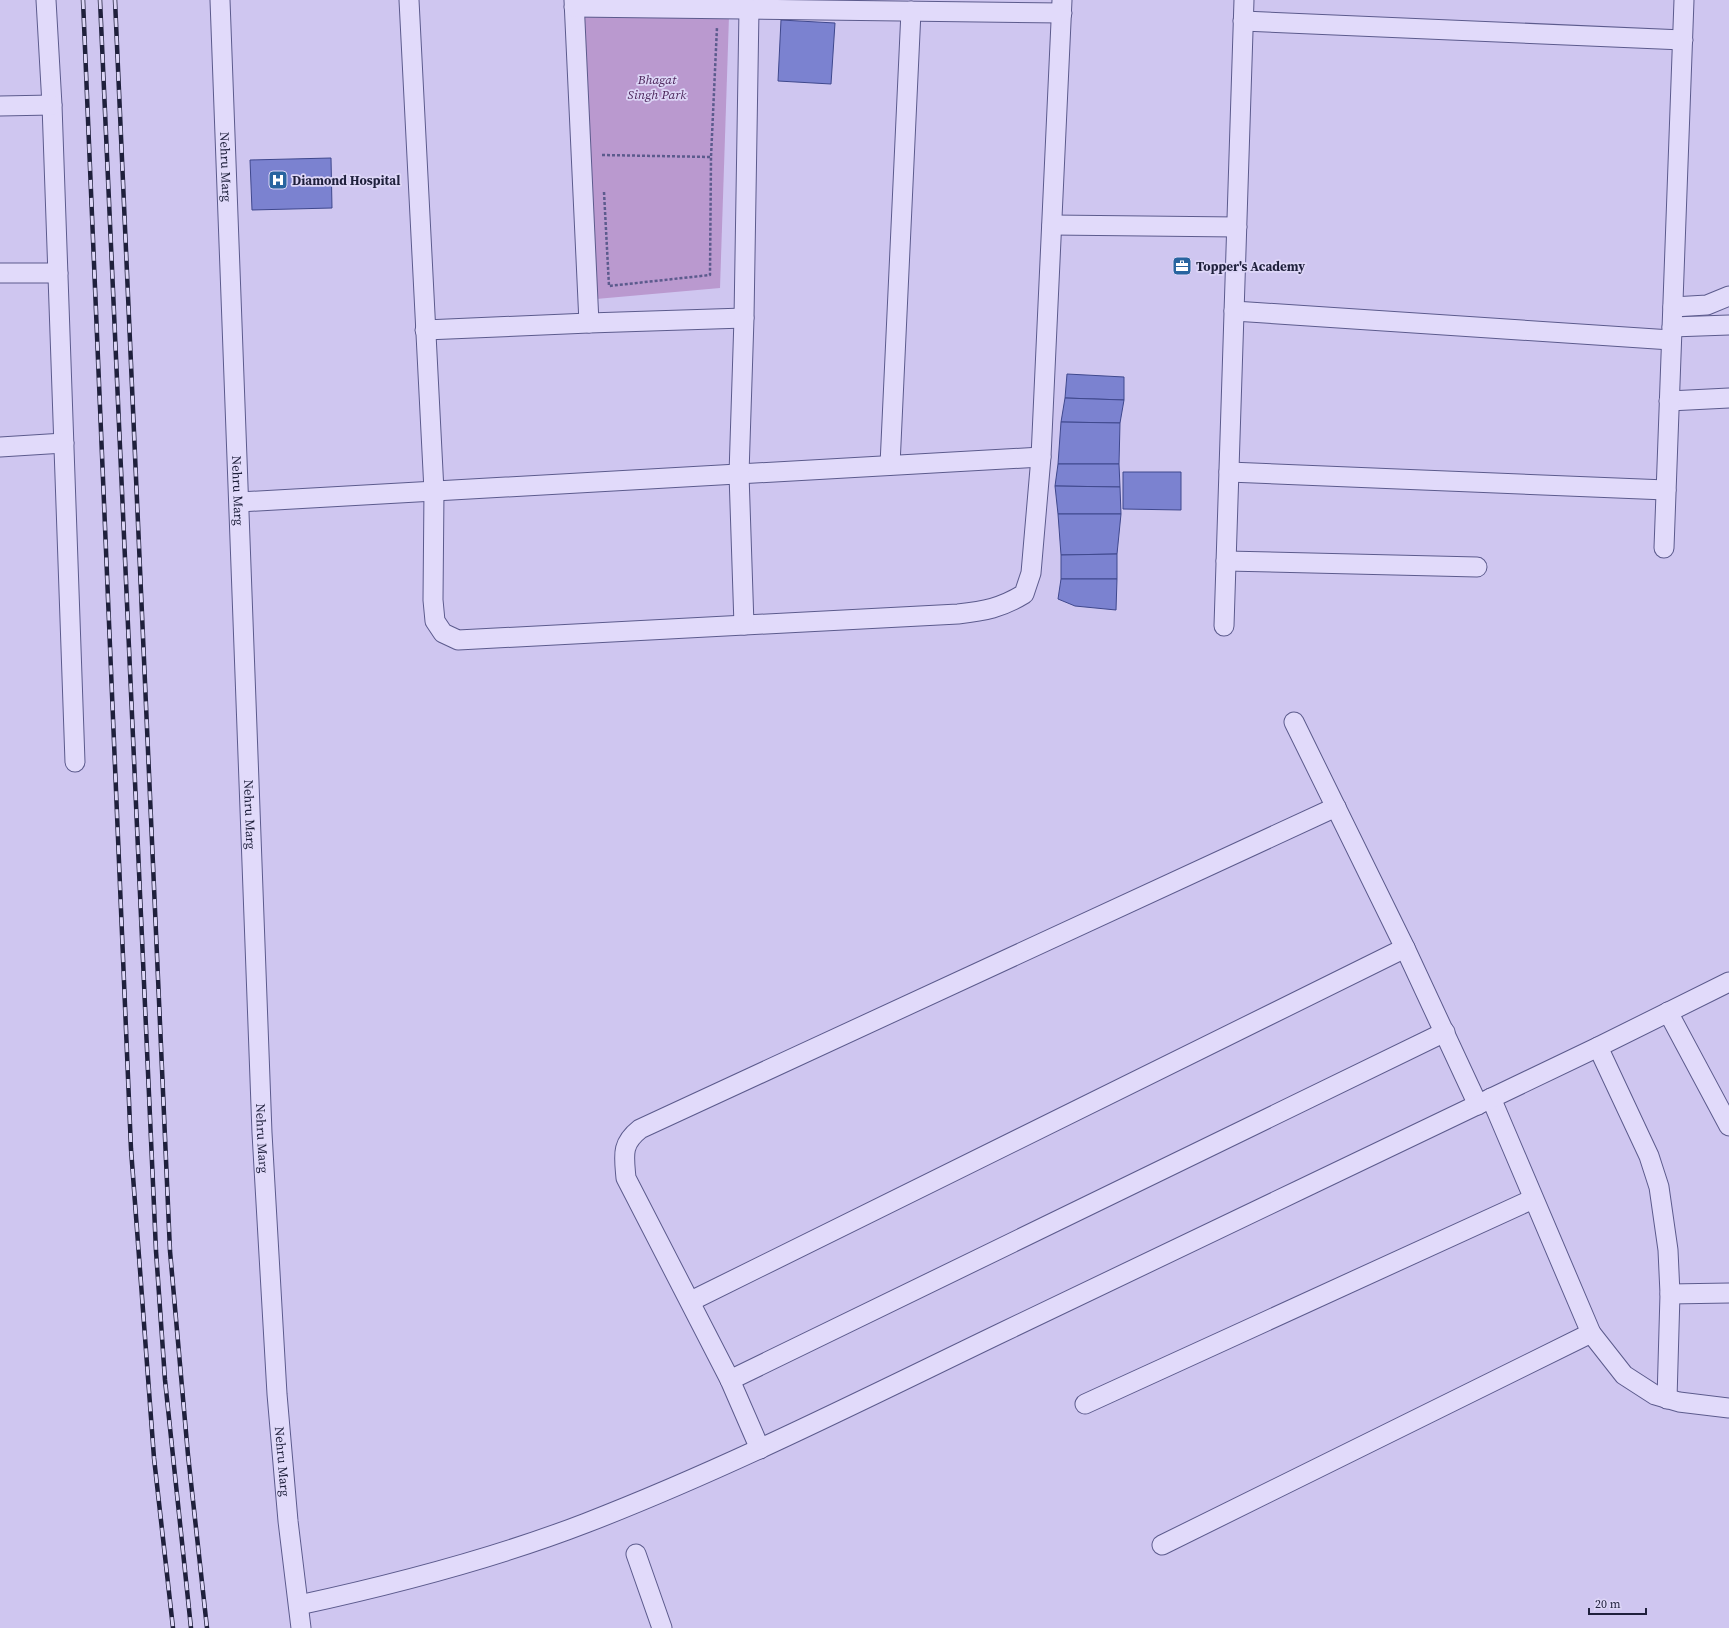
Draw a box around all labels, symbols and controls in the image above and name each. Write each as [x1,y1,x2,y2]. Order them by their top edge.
park label: Bhagat Singh Park [628,71,687,103]
street label: Nehru Marg [216,132,236,202]
hospital icon: Diamond Hospital [267,169,289,191]
place label: Diamond Hospital [292,172,400,189]
office icon: Topper's Academy [1171,255,1193,277]
place label: Topper's Academy [1196,258,1305,275]
street label: Nehru Marg [228,455,248,526]
street label: Nehru Marg [240,779,260,850]
street label: Nehru Marg [252,1103,273,1174]
street label: Nehru Marg [271,1426,294,1497]
scale bar [1589,1590,1646,1616]
text: 20 m [1595,1596,1621,1612]

